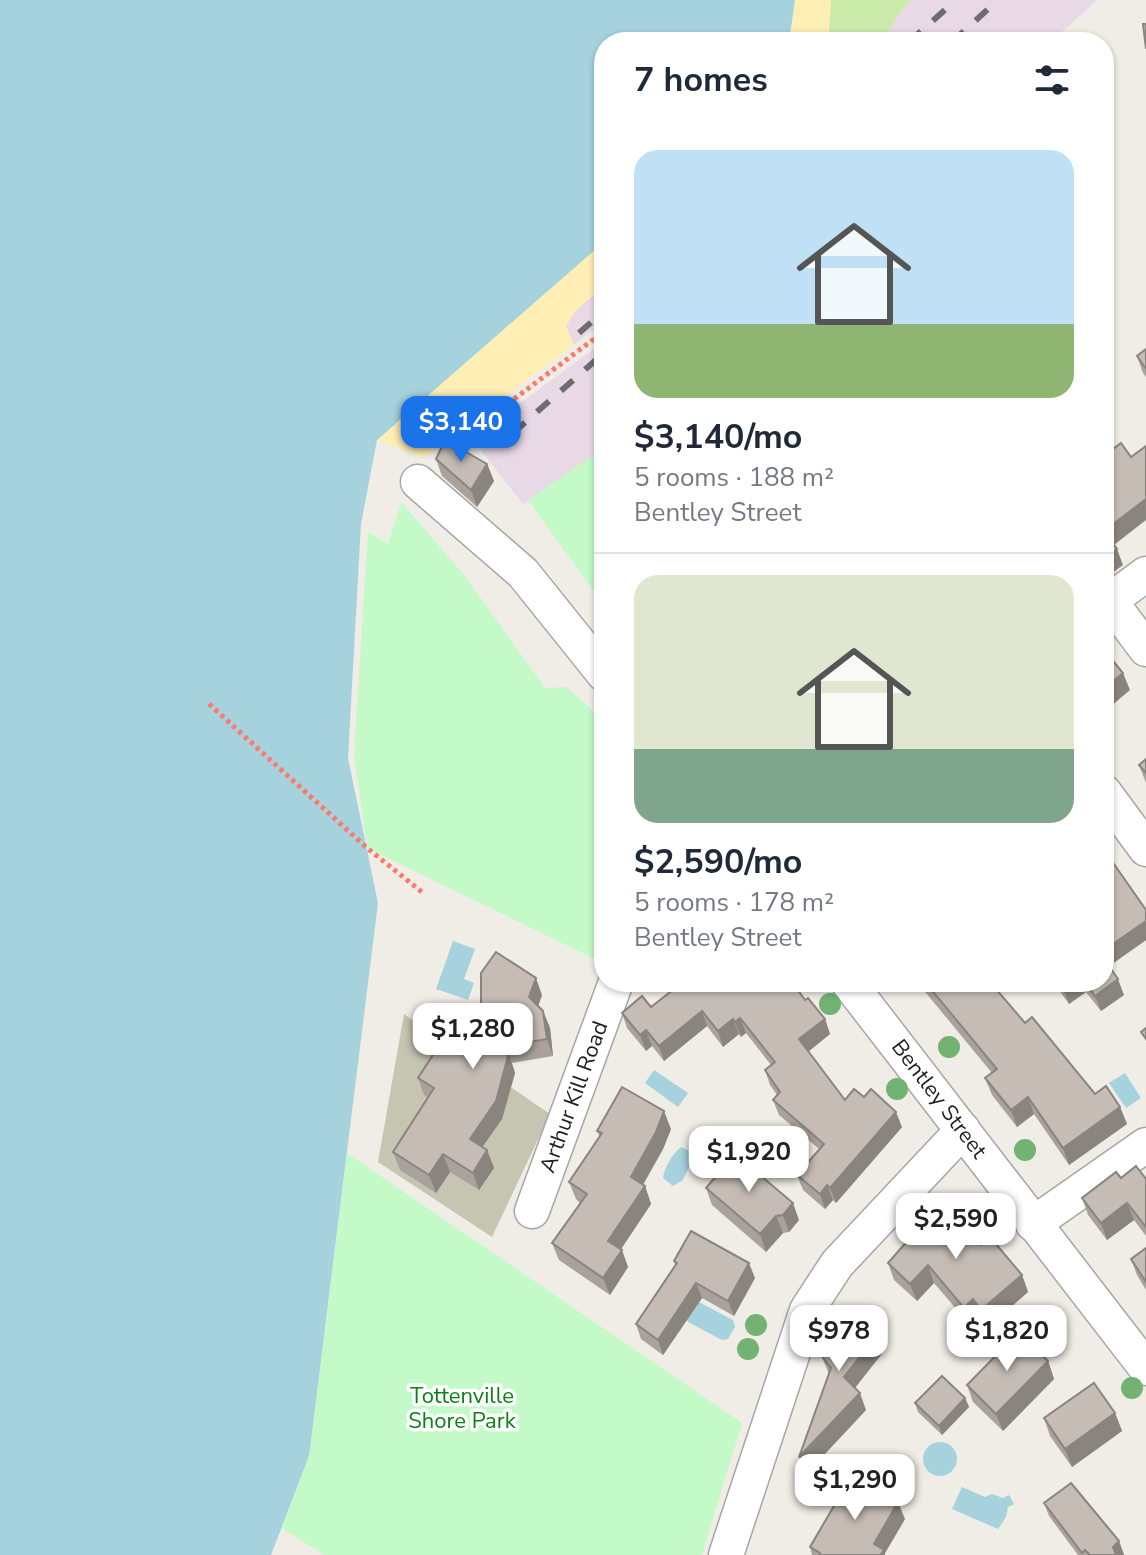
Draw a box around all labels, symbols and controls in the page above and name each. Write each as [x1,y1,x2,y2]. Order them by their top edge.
text: 7 homes [634,57,768,103]
icon: filters [1030,58,1074,102]
icon: home [782,202,926,346]
pin: $3,140 [396,396,526,464]
text: $3,140 [419,404,503,439]
text: $3,140/mo [634,414,802,460]
text: 5 rooms · 188 m² [634,460,834,495]
text: Bentley Street [634,495,802,530]
icon: home [782,627,926,771]
text: $2,590/mo [634,839,802,885]
text: 5 rooms · 178 m² [634,885,834,920]
text: Bentley Street [634,920,802,955]
pin: $1,280 [408,1003,538,1071]
text: $1,280 [431,1011,515,1046]
street label: Arthur Kill Road [533,1017,615,1177]
street label: Bentley Street [884,1033,994,1165]
pin: $1,920 [684,1126,814,1194]
text: $1,920 [707,1134,791,1169]
pin: $2,590 [891,1193,1021,1261]
text: $2,590 [914,1201,998,1236]
pin: $978 [792,1305,886,1373]
pin: $1,820 [942,1305,1072,1373]
text: $978 [808,1313,870,1348]
text: $1,820 [965,1313,1049,1348]
park label: Tottenville Shore Park [408,1381,517,1436]
pin: $1,290 [790,1454,920,1522]
text: $1,290 [813,1462,897,1497]

